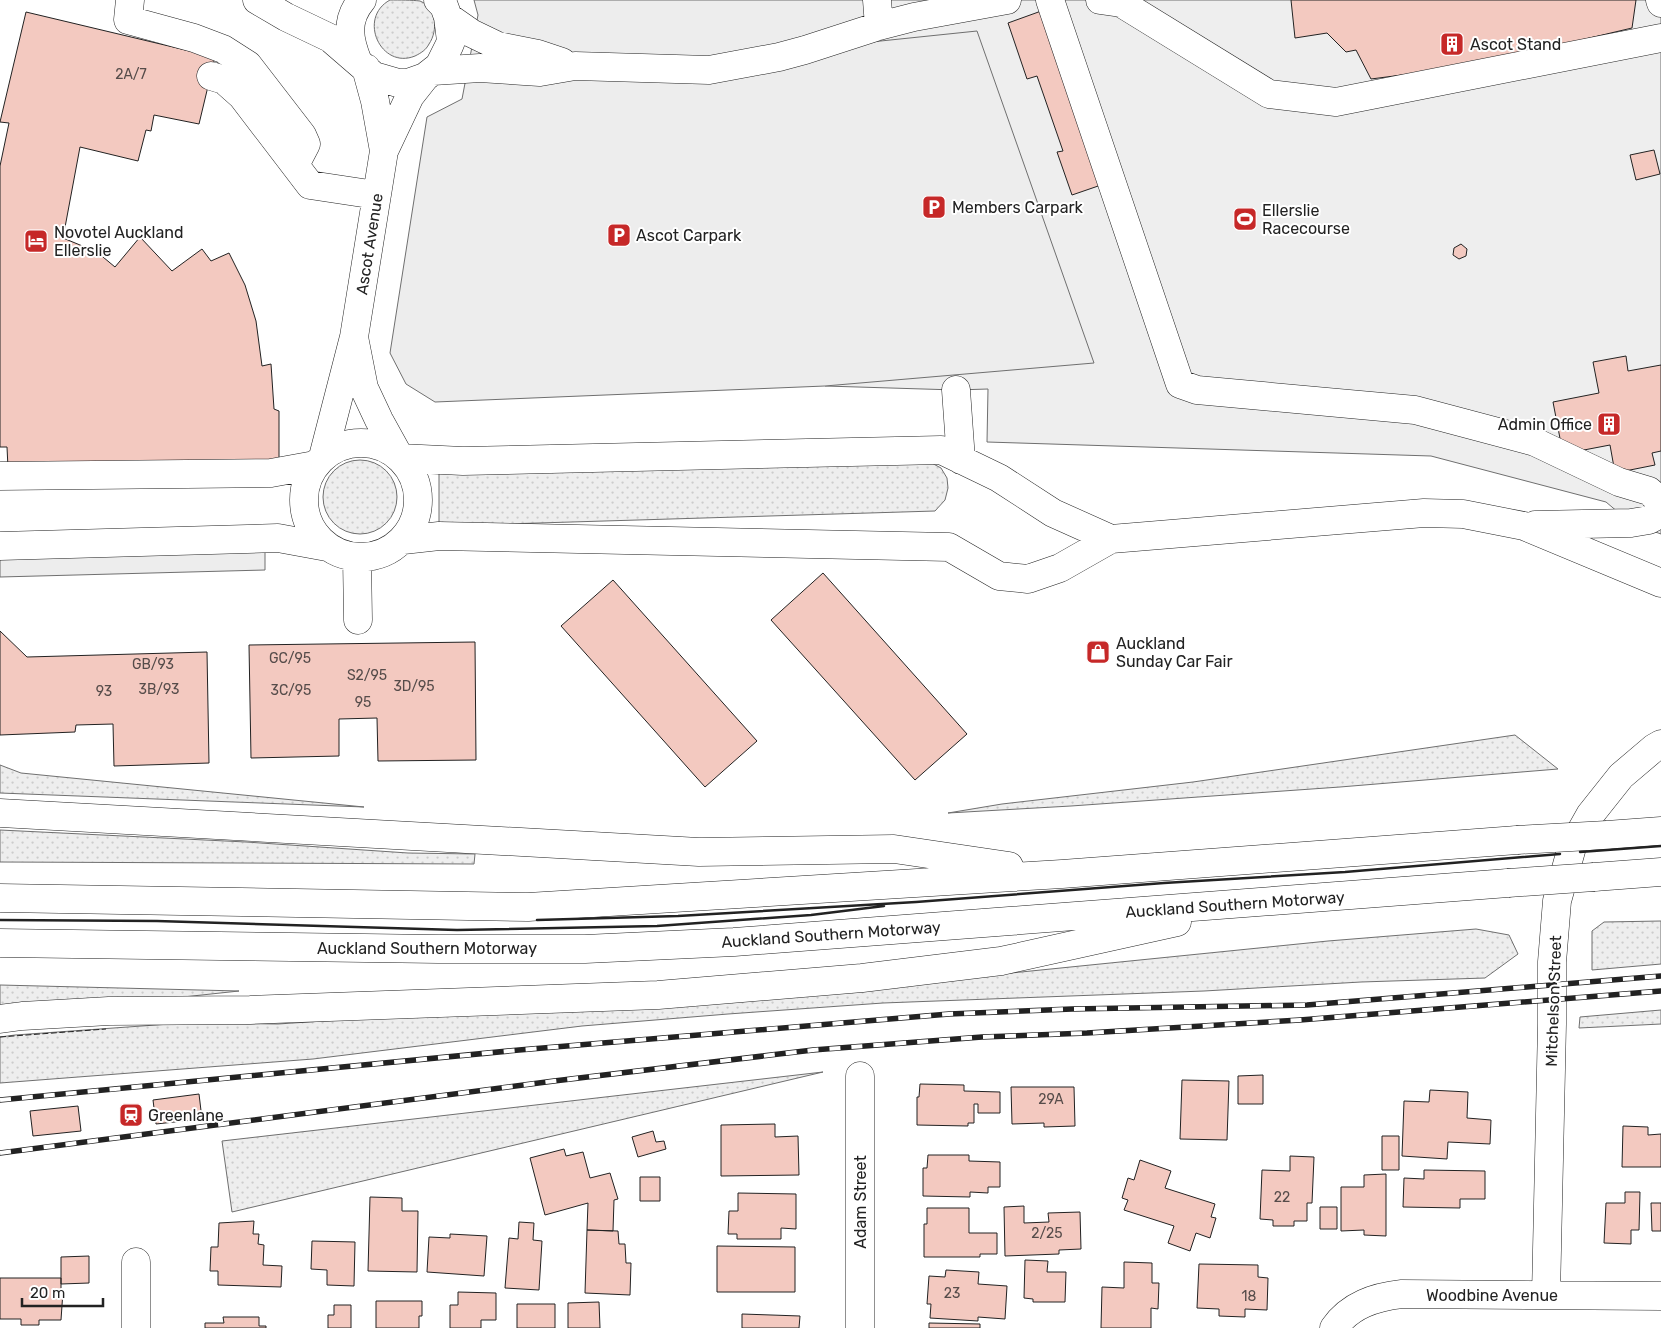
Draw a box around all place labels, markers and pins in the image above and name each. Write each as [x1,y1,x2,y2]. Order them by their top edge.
building icon: Ascot Stand [1439,31,1465,57]
place label: Ascot Stand [1470,35,1561,54]
parking icon: Members Carpark [921,194,947,220]
place label: Members Carpark [952,198,1084,217]
place label: Ellerslie Racecourse [1262,201,1350,238]
sports icon: Ellerslie Racecourse [1232,206,1258,232]
parking icon: Ascot Carpark [606,222,632,248]
place label: Novotel Auckland Ellerslie [54,223,184,260]
place label: Ascot Carpark [636,226,742,245]
hotel icon: Novotel Auckland Ellerslie [23,228,49,254]
building icon: Admin Office [1596,411,1622,437]
place label: Admin Office [1498,415,1592,434]
place label: Auckland Sunday Car Fair [1116,634,1233,671]
shop icon: Auckland Sunday Car Fair [1085,639,1111,665]
station icon: Greenlane [118,1102,144,1128]
place label: Greenlane [148,1106,224,1125]

